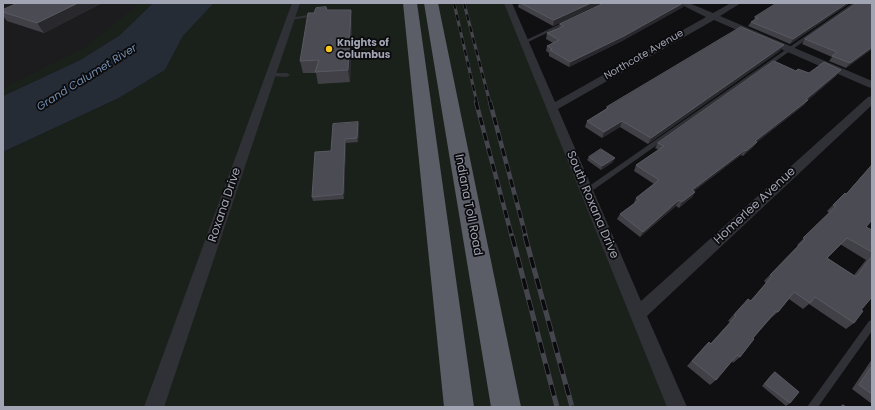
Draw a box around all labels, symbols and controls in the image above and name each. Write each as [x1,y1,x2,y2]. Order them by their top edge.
street label: Northcote Avenue [602,27,686,83]
place label: Knights of Columbus [337,37,390,60]
water label: Grand Calumet River [35,42,139,114]
marker: Knights of Columbus [324,44,334,54]
street label: South Roxana Drive [563,149,621,261]
street label: Indiana Toll Road [451,153,485,257]
street label: Homerlee Avenue [711,164,799,248]
street label: Roxana Drive [206,166,244,244]

